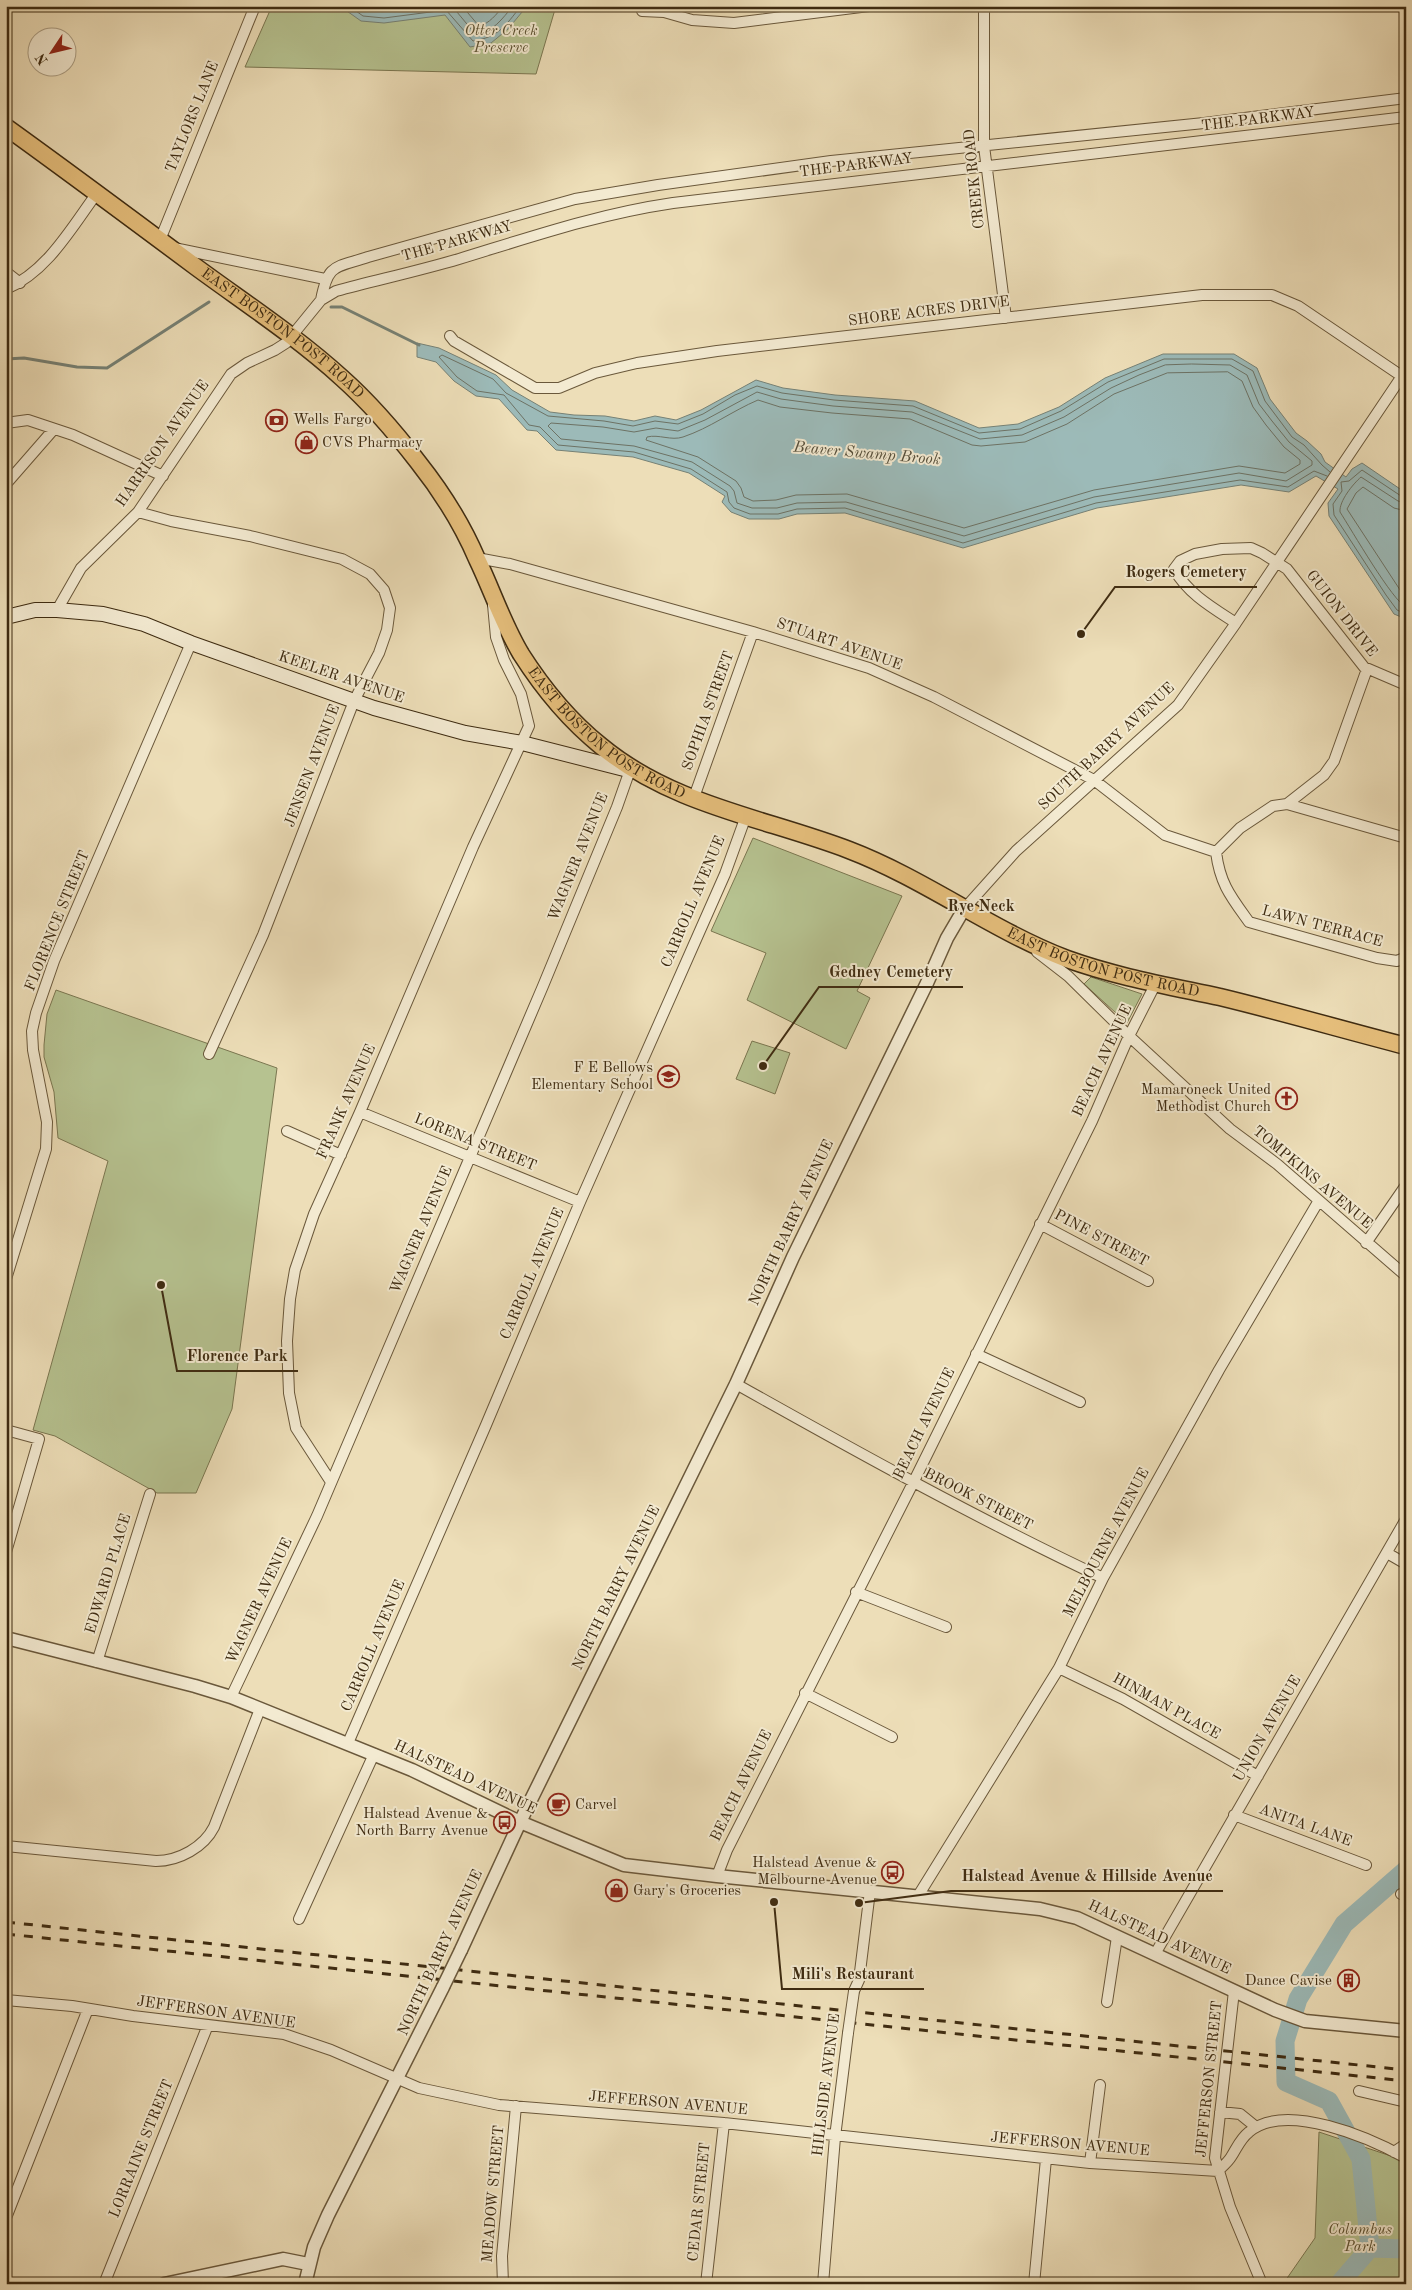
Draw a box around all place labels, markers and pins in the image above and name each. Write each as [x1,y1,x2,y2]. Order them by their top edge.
bank icon: Wells Fargo [265,408,289,432]
place label: Wells Fargo [293,413,372,428]
shop icon: CVS Pharmacy [294,431,318,455]
place label: CVS Pharmacy [322,436,423,451]
callout: Rogers Cemetery [1115,556,1257,587]
callout: Gedney Cemetery [819,956,963,987]
place label: F E Bellows Elementary School [531,1061,653,1093]
school or university icon: F E Bellows Elementary School [657,1065,681,1089]
place label: Mamaroneck United Methodist Church [1141,1083,1271,1115]
church icon: Mamaroneck United Methodist Church [1275,1087,1299,1111]
callout: Florence Park [177,1340,298,1371]
cafe icon: Carvel [547,1793,571,1817]
place label: Carvel [575,1798,617,1813]
place label: Halstead Avenue & North Barry Avenue [355,1807,488,1839]
bus stop icon: Halstead Avenue & North Barry Avenue [492,1811,516,1835]
place label: Halstead Avenue & Melbourne Avenue [752,1856,877,1888]
bus stop icon: Halstead Avenue & Melbourne Avenue [881,1860,905,1884]
callout: Halstead Avenue & Hillside Avenue [951,1860,1223,1891]
shop icon: Gary's Groceries [605,1879,629,1903]
place label: Gary's Groceries [633,1884,741,1899]
callout: Mili's Restaurant [782,1958,924,1989]
building icon: Dance Cavise [1336,1969,1360,1993]
place label: Dance Cavise [1245,1974,1332,1989]

